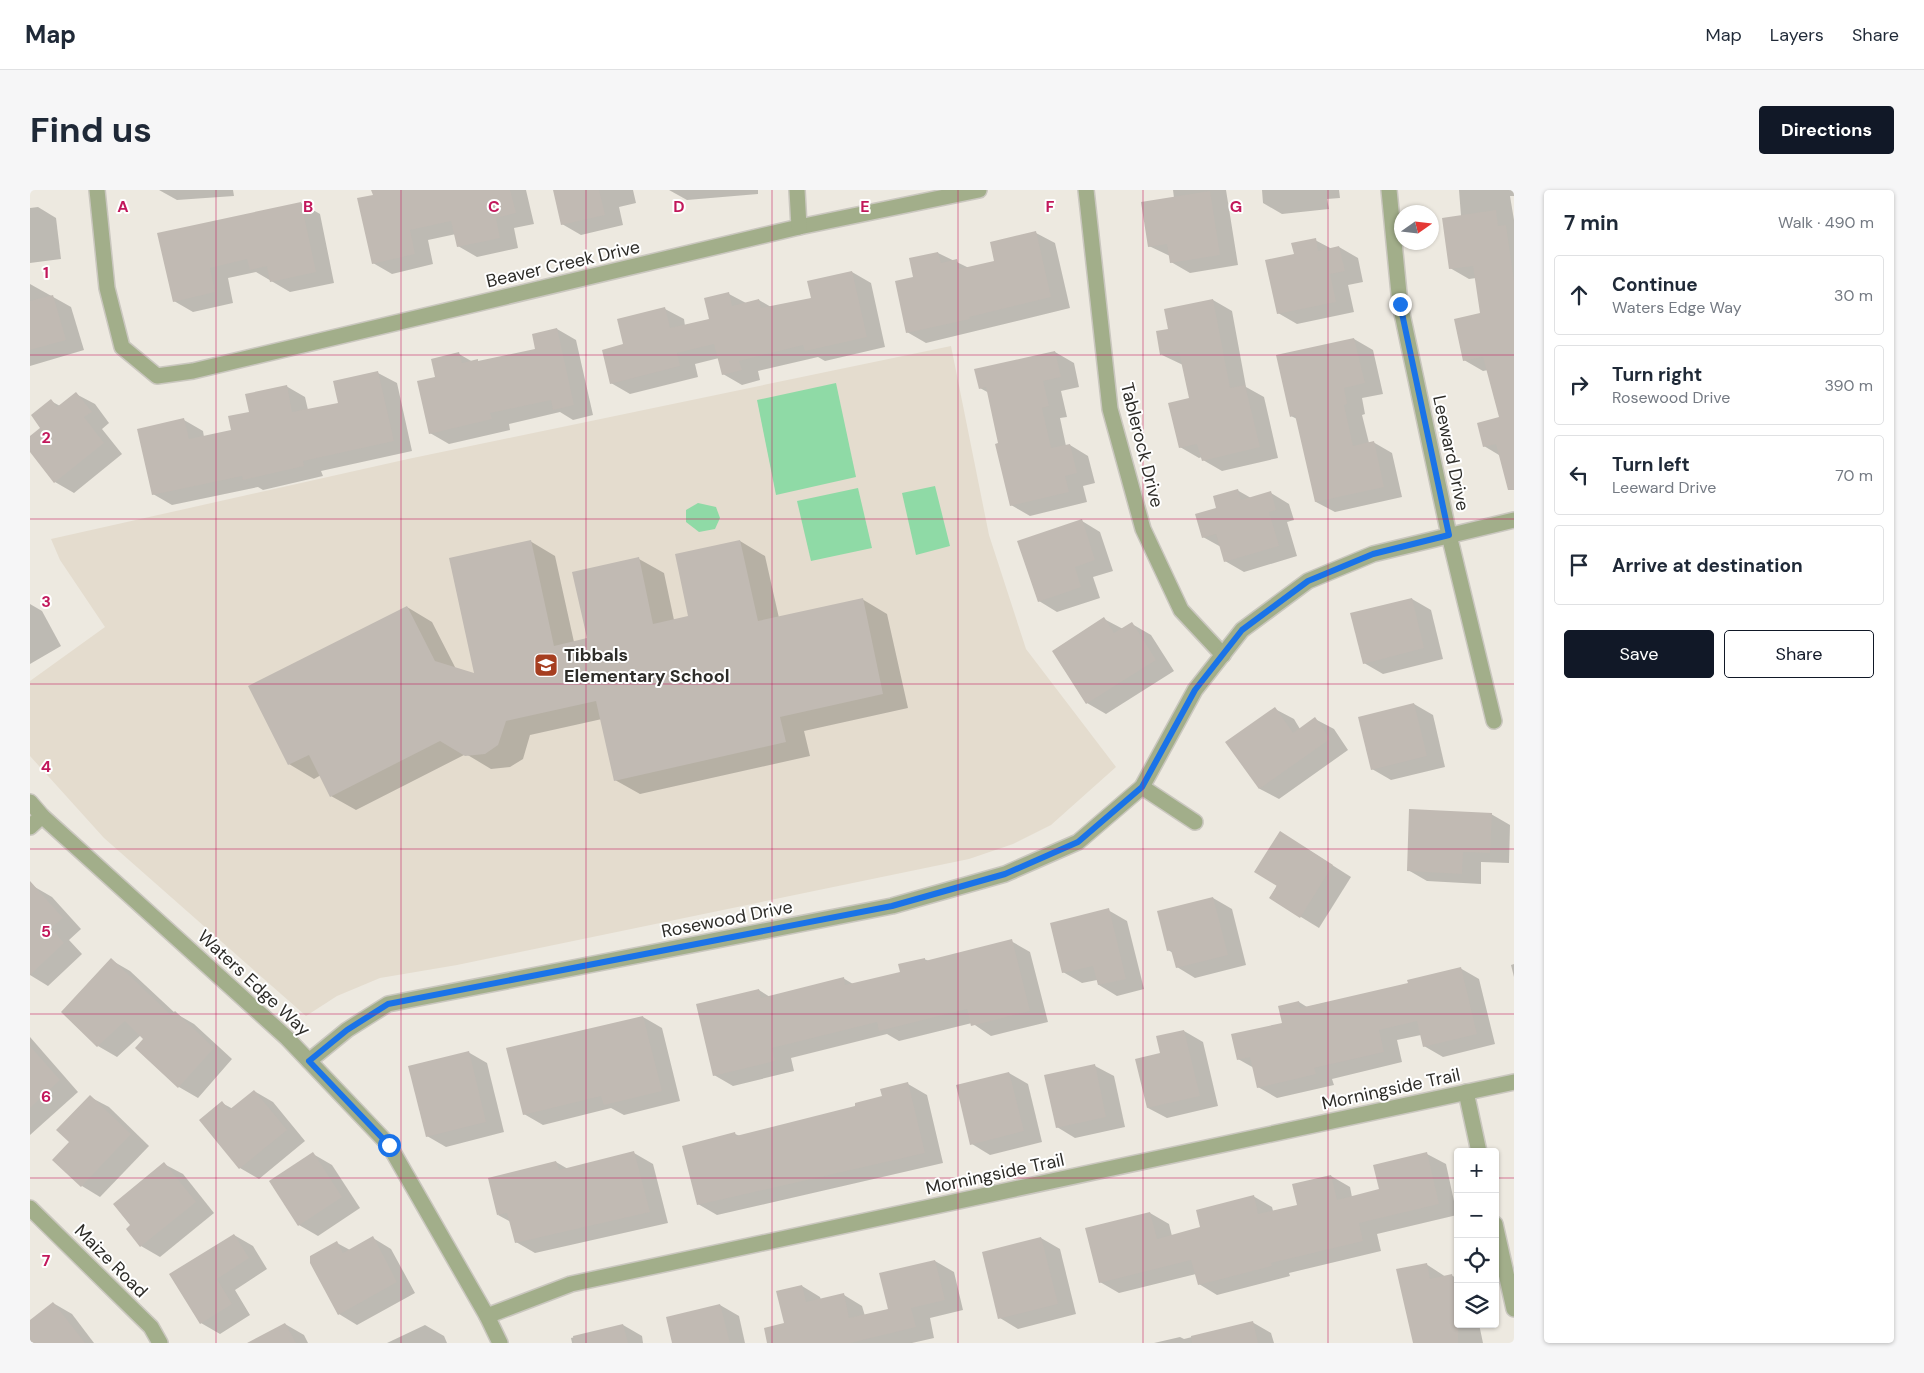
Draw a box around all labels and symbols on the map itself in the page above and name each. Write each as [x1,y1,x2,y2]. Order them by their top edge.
text: A [117,196,129,217]
text: B [303,196,313,217]
text: C [488,196,500,217]
text: D [673,196,685,217]
text: E [860,196,870,217]
text: F [1046,196,1055,217]
text: G [1230,196,1242,217]
north arrow [1394,205,1439,250]
street label: Beaver Creek Drive [484,235,642,293]
text: 1 [43,262,49,283]
route end [1389,293,1412,316]
street label: Tablerock Drive [1115,380,1169,510]
street label: Leeward Drive [1427,393,1475,513]
text: 2 [41,427,51,448]
text: 3 [41,591,51,612]
place label: Tibbals Elementary School [564,643,730,688]
school or university icon: Tibbals Elementary School [533,652,559,678]
text: 4 [41,756,51,777]
street label: Rosewood Drive [659,895,795,943]
text: 5 [41,921,51,942]
street label: Waters Edge Way [192,924,316,1042]
street label: Morningside Trail [1320,1063,1462,1115]
text: 6 [41,1086,51,1107]
route start [378,1134,401,1157]
street label: Morningside Trail [924,1148,1066,1200]
street label: Maize Road [69,1219,153,1303]
text: 7 [42,1250,51,1271]

